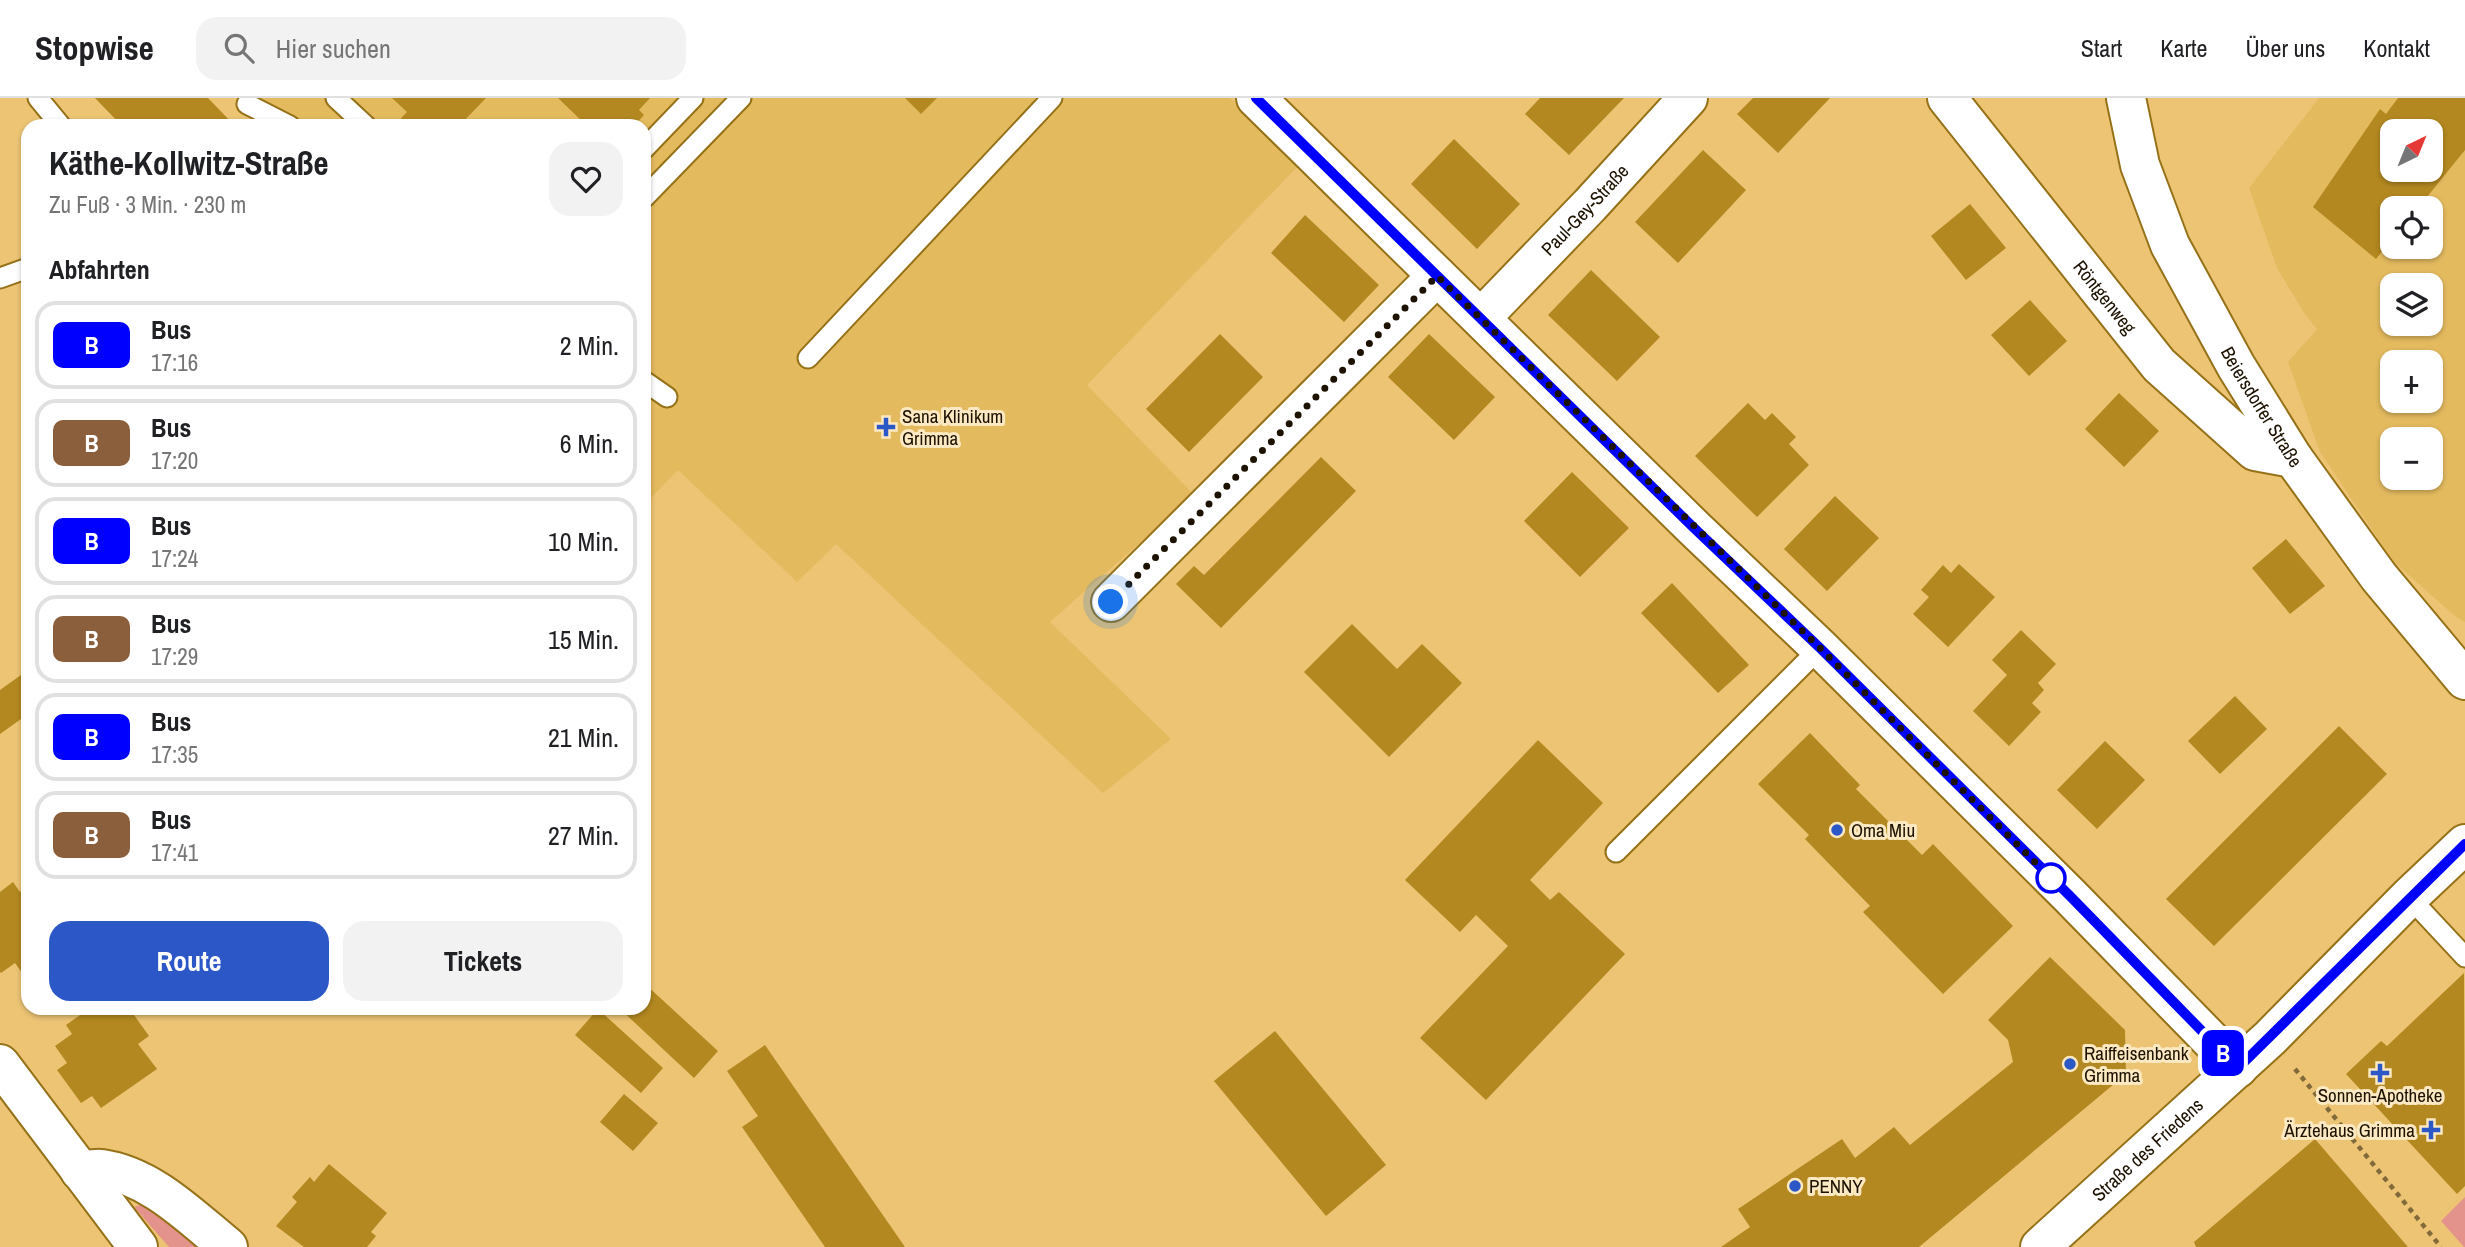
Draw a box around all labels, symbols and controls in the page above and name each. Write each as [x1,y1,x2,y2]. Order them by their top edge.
search box [196,17,686,80]
text: Stopwise [35,26,154,70]
icon: search [220,29,258,67]
text: Hier suchen [276,31,391,66]
text: Start [2081,32,2122,64]
text: Karte [2160,32,2207,64]
text: Über uns [2245,32,2325,64]
text: Kontakt [2363,32,2430,64]
north arrow [2380,119,2443,182]
map controls [2380,119,2443,490]
text: Käthe-Kollwitz-Straße [49,141,329,185]
button: heart [549,142,623,216]
street label: Paul-Gey-Straße [1535,158,1634,261]
text: Zu Fuß · 3 Min. · 230 m [49,189,246,220]
button: locate [2380,196,2443,259]
text: Abfahrten [49,252,150,287]
street label: Röntgenweg [2068,255,2143,340]
button: layers [2380,273,2443,336]
text: Bus [151,312,191,347]
text: 2 Min. [560,328,619,363]
text: B [84,329,99,361]
street label: Beiersdorfer Straße [2215,342,2309,473]
text: 17:16 [151,347,198,378]
button: + [2380,350,2443,413]
place label: Sana Klinikum Grimma [902,403,1003,451]
text: Bus [151,410,191,445]
marker: Sana Klinikum Grimma [876,417,896,437]
text: 6 Min. [560,426,619,461]
text: B [84,427,99,459]
button: − [2380,427,2443,490]
text: 17:20 [151,445,198,476]
text: Bus [151,508,191,543]
text: 10 Min. [548,524,619,559]
text: B [84,525,99,557]
text: 17:24 [151,543,198,574]
your location [1093,584,1128,619]
text: Bus [151,606,191,641]
text: 15 Min. [548,622,619,657]
text: B [84,623,99,655]
text: 17:29 [151,641,198,672]
text: Bus [151,704,191,739]
text: 21 Min. [548,720,619,755]
text: B [84,721,99,753]
text: 17:35 [151,739,198,770]
text: Bus [151,802,191,837]
place label: Oma Miu [1851,817,1915,843]
text: 27 Min. [548,818,619,853]
text: B [84,819,99,851]
marker: Oma Miu [1829,822,1845,838]
text: 17:41 [151,837,198,868]
unlabelled marker [2036,863,2066,893]
button: Route [49,921,329,1001]
button: Tickets [343,921,623,1001]
line badge: B [2200,1030,2246,1076]
text: B [2216,1037,2230,1069]
place label: Raiffeisenbank Grimma [2084,1040,2189,1088]
marker: Raiffeisenbank Grimma [2062,1056,2078,1072]
marker: Sonnen-Apotheke [2372,1065,2388,1081]
place label: Sonnen-Apotheke [2318,1082,2442,1108]
street label: Straße des Friedens [2086,1092,2209,1207]
place label: Ärztehaus Grimma [2283,1117,2415,1143]
marker: Ärztehaus Grimma [2421,1120,2441,1140]
place label: PENNY [1809,1173,1863,1199]
marker: PENNY [1787,1178,1803,1194]

